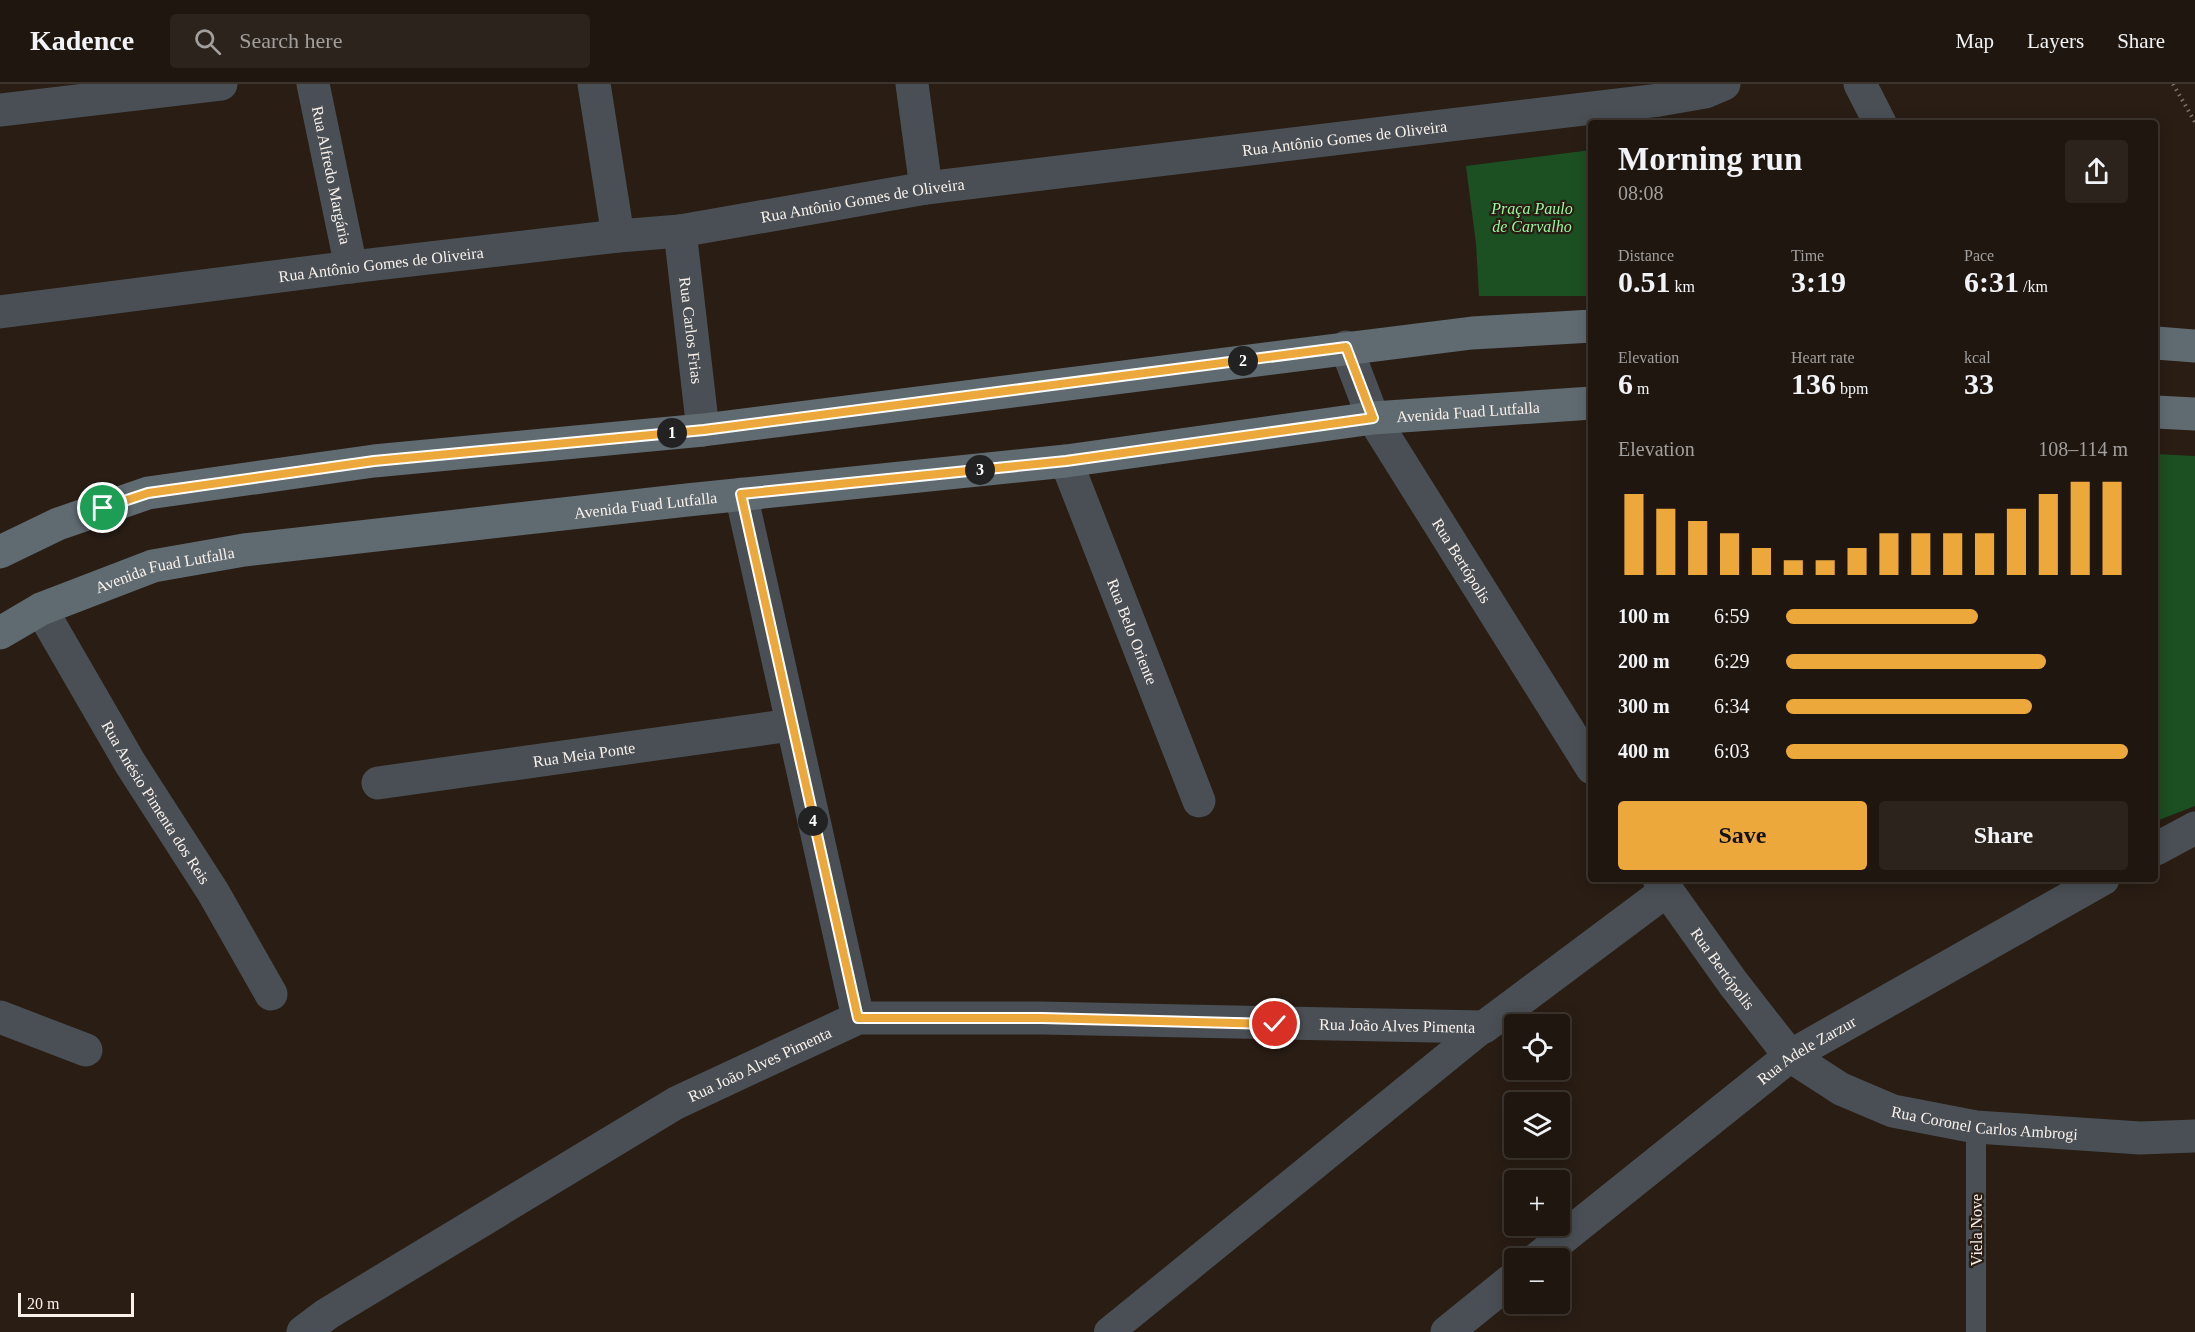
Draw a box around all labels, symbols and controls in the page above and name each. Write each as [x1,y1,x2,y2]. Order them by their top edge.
search box [170,14,590,68]
text: Kadence [30,25,134,56]
icon: search [191,25,224,58]
text: Search here [239,28,342,53]
text: Map [1956,29,1994,53]
text: Layers [2027,29,2084,53]
text: Share [2117,29,2165,53]
street label: Rua Alfredo Margária [309,104,354,246]
street label: Rua Antônio Gomes de Oliveira [1241,118,1448,159]
button: share [2065,140,2128,203]
text: Morning run [1618,141,1802,177]
street label: Rua Antônio Gomes de Oliveira [759,175,965,226]
text: 08:08 [1618,182,1664,204]
park label: Praça Paulo de Carvalho [1490,200,1573,235]
street label: Rua Antônio Gomes de Oliveira [278,244,484,285]
text: Distance [1618,247,1674,264]
text: Time [1791,247,1824,264]
text: Pace [1964,247,1994,264]
text: 0.51 [1618,265,1671,298]
text: 3:19 [1791,265,1846,298]
text: 6:31 [1964,265,2019,298]
street label: Rua Carlos Frias [676,276,706,385]
text: km [1671,278,1695,295]
text: /km [2019,278,2048,295]
pin: 2 [1228,346,1258,376]
text: Elevation [1618,349,1679,366]
text: Heart rate [1791,349,1855,366]
text: kcal [1964,349,1991,366]
text: 2 [1239,352,1247,369]
text: 6 [1618,367,1633,400]
text: 136 [1791,367,1836,400]
text: 33 [1964,367,1994,400]
text: m [1633,380,1649,397]
text: bpm [1836,380,1868,397]
street label: Avenida Fuad Lutfalla [1396,399,1540,425]
pin: 1 [657,418,687,448]
text: 1 [668,424,676,441]
text: Elevation [1618,438,1695,460]
text: 108–114 m [2038,438,2128,460]
pin: 3 [965,455,995,485]
text: 3 [976,461,984,478]
pin [77,482,128,533]
street label: Avenida Fuad Lutfalla [573,489,718,522]
icon: arrive [86,491,119,524]
street label: Rua Bertópolis [1429,515,1495,606]
street label: Avenida Fuad Lutfalla [93,544,236,596]
street label: Rua Belo Oriente [1104,576,1161,687]
text: 100 m [1618,605,1670,627]
text: 6:59 [1714,605,1750,627]
text: 200 m [1618,650,1670,672]
text: 6:29 [1714,650,1750,672]
text: 300 m [1618,695,1670,717]
text: 6:34 [1714,695,1750,717]
street label: Rua Anésio Pimenta dos Reis [98,718,213,887]
street label: Rua Meia Ponte [532,739,636,770]
text: 400 m [1618,740,1670,762]
text: 6:03 [1714,740,1750,762]
button: Save [1618,801,1867,870]
button: Share [1879,801,2128,870]
pin: 4 [798,806,828,836]
text: 4 [809,812,817,829]
street label: Rua Bertópolis [1687,925,1758,1013]
pin [1249,998,1300,1049]
icon: check [1258,1007,1291,1040]
street label: Rua Adele Zarzur [1754,1012,1859,1088]
map controls [1504,1014,1570,1314]
button: locate [1504,1014,1570,1080]
street label: Rua João Alves Pimenta [1319,1016,1475,1036]
street label: Rua João Alves Pimenta [685,1024,834,1105]
button: layers [1504,1092,1570,1158]
street label: Rua Coronel Carlos Ambrogi [1890,1103,2079,1144]
button: + [1504,1170,1570,1236]
street label: Viela Nove [1968,1194,1985,1266]
button: − [1504,1248,1570,1314]
scale bar [18,1290,134,1318]
text: 20 m [27,1295,59,1312]

